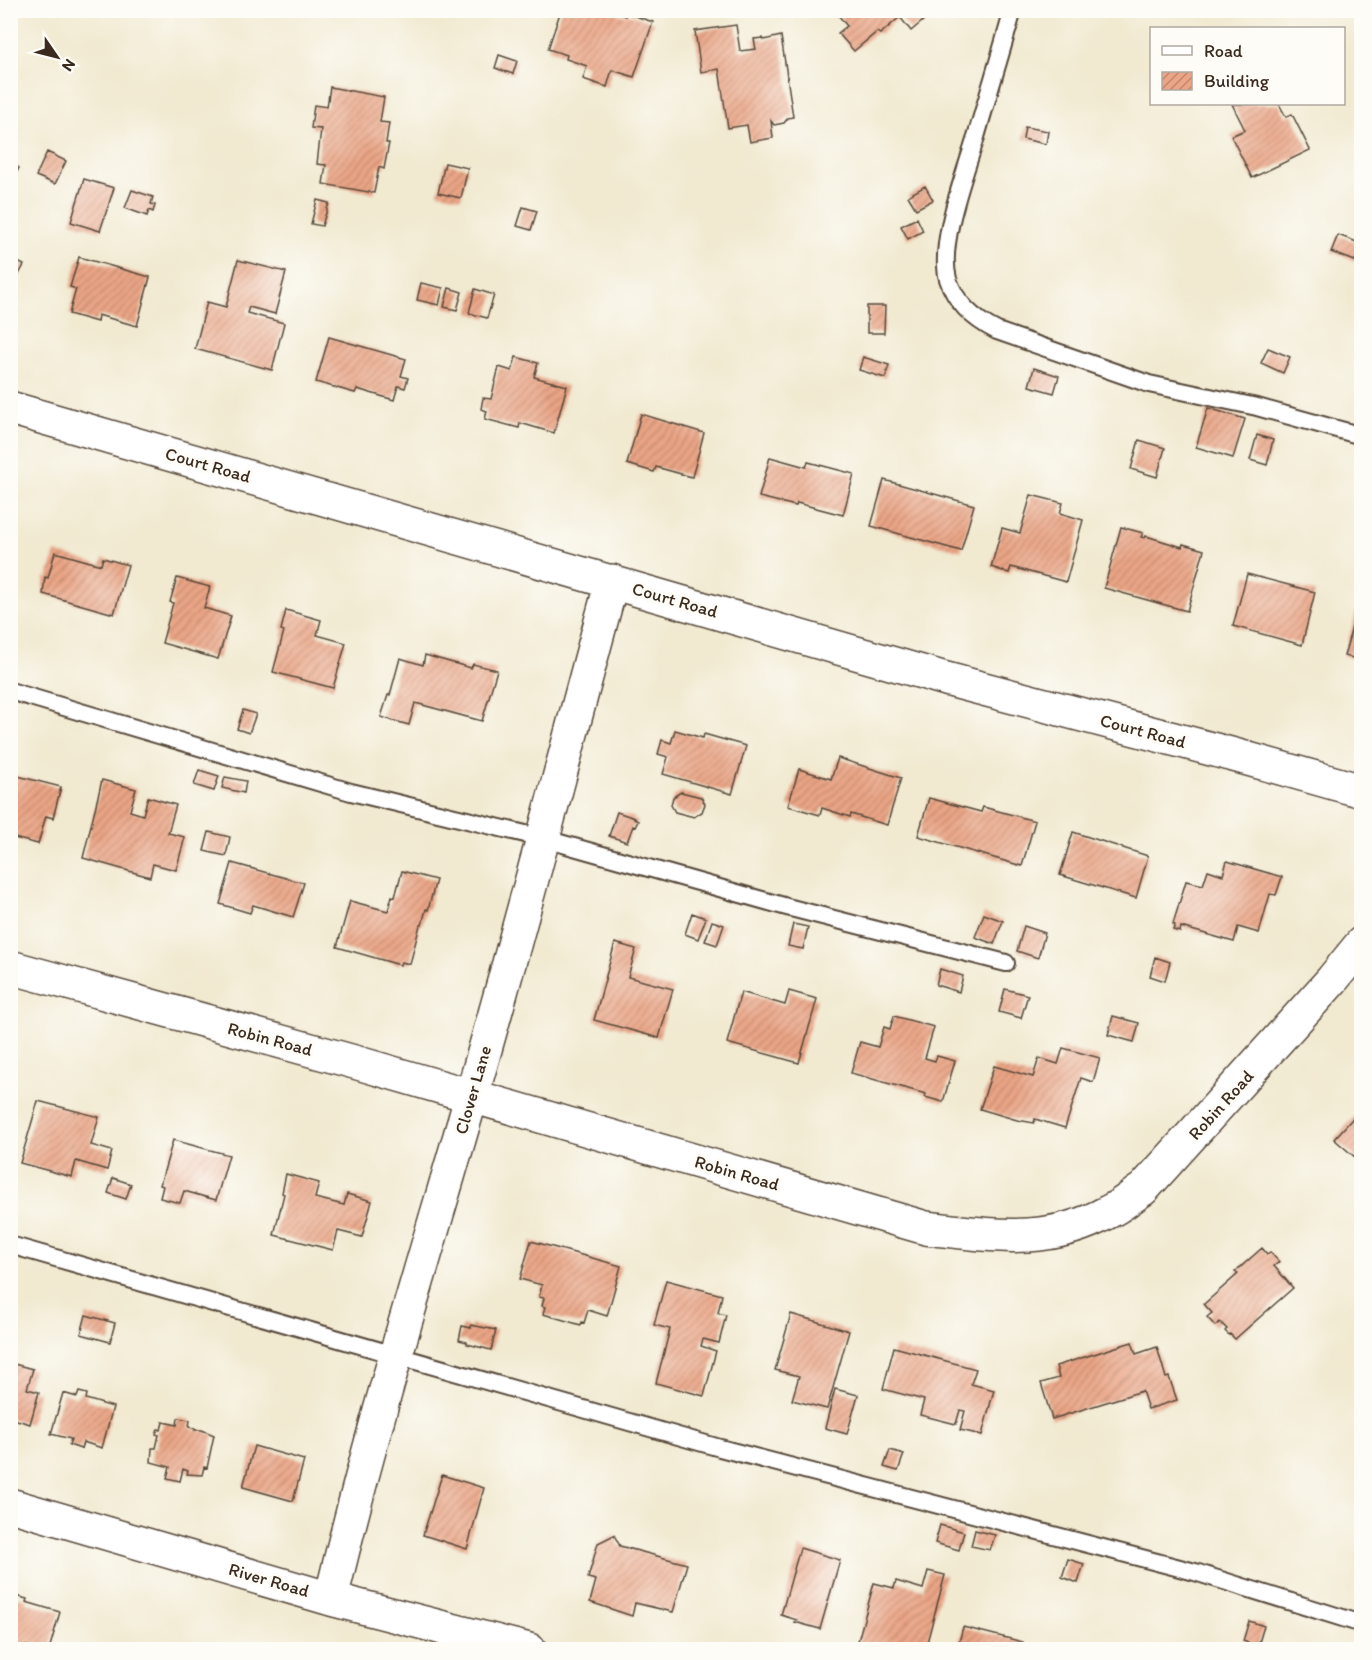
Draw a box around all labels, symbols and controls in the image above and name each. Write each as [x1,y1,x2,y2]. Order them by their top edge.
north arrow [27,27,87,87]
legend [1150,27,1345,105]
text: Road [1204,40,1243,62]
text: N [58,55,80,75]
text: Building [1204,70,1270,92]
street label: Court Road [163,442,254,488]
street label: Court Road [630,577,721,623]
street label: Court Road [1098,709,1189,753]
street label: Robin Road [225,1017,315,1061]
street label: Clover Lane [450,1043,496,1137]
street label: Robin Road [1184,1065,1258,1145]
street label: Robin Road [692,1150,782,1196]
street label: River Road [226,1558,312,1602]

